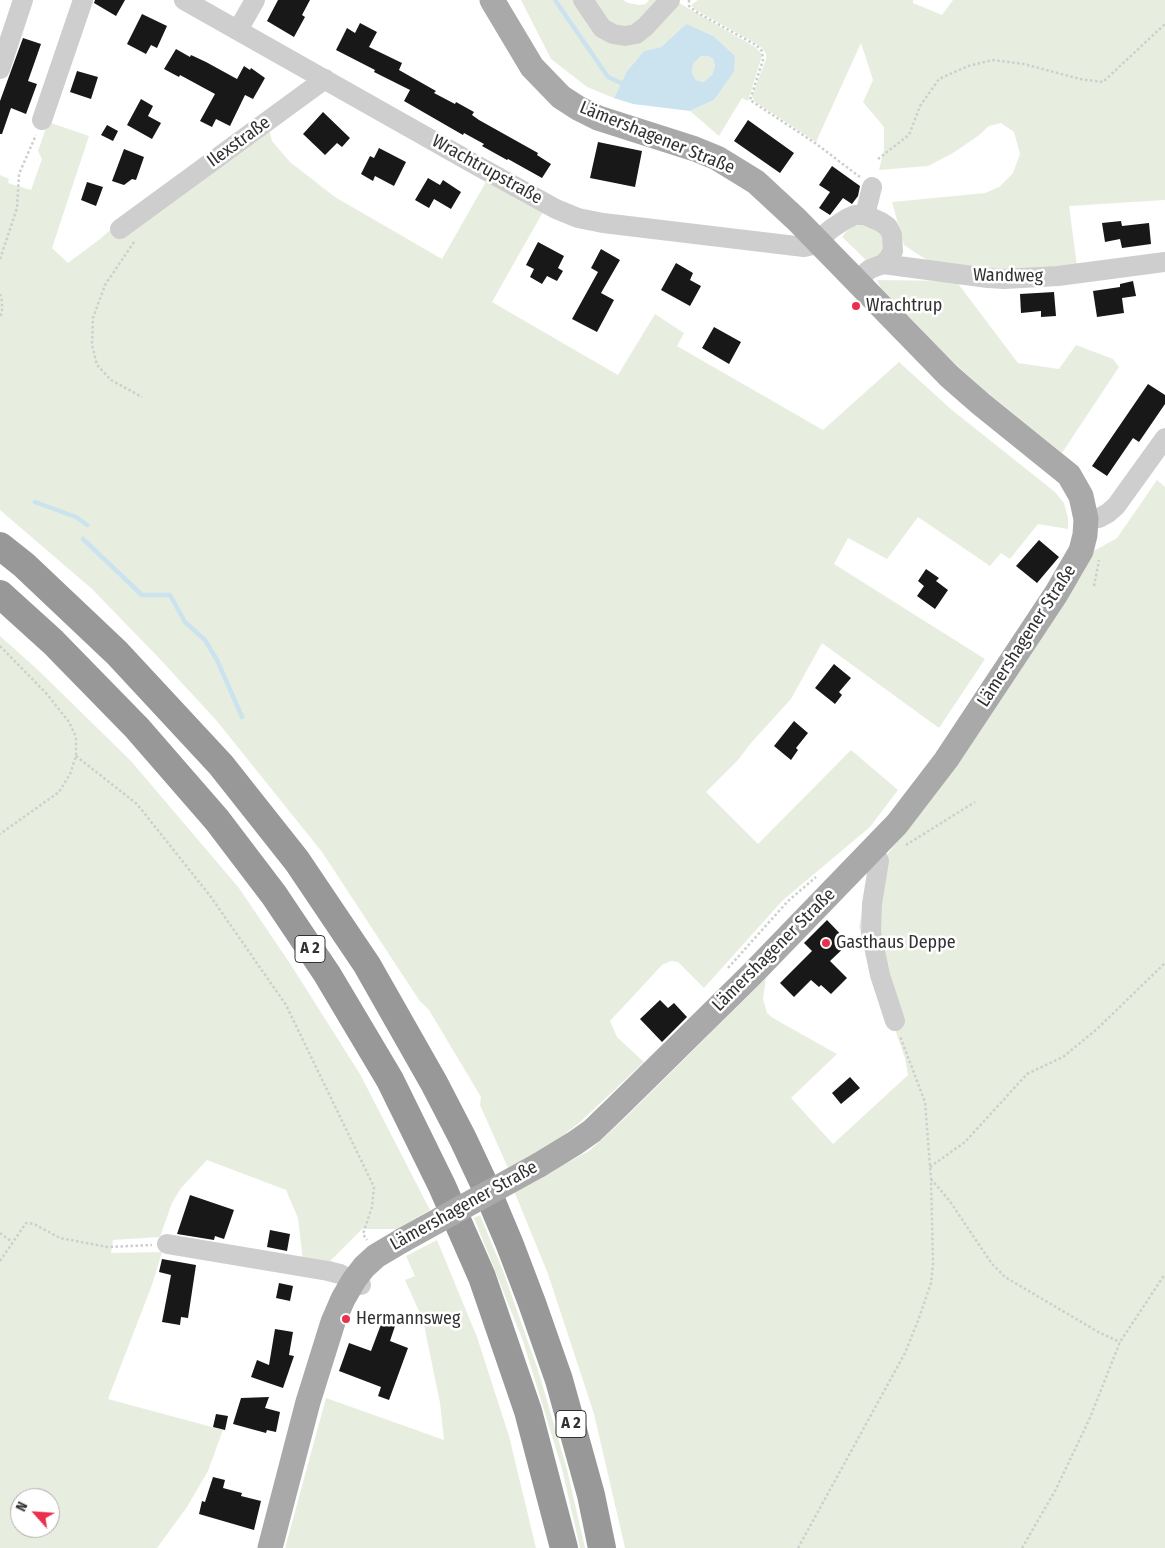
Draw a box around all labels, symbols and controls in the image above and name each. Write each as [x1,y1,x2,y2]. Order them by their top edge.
street label: Lämershagener Straße [576,97,738,179]
street label: Ilexstraße [203,112,275,172]
street label: Wrachtrupstraße [428,131,546,209]
street label: Wandweg [973,265,1043,287]
place label: Wrachtrup [866,295,942,317]
marker: Wrachtrup [850,300,862,312]
street label: Lämershagener Straße [973,561,1081,711]
street label: Lämershagener Straße [708,884,840,1016]
place label: Gasthaus Deppe [836,932,956,954]
road number: A 2 [295,936,325,962]
marker: Gasthaus Deppe [820,937,832,949]
street label: Lämershagener Straße [387,1157,541,1255]
place label: Hermannsweg [356,1308,460,1330]
marker: Hermannsweg [340,1313,352,1325]
road number: A 2 [556,1410,586,1438]
north arrow [10,1488,60,1538]
text: N [12,1499,31,1514]

